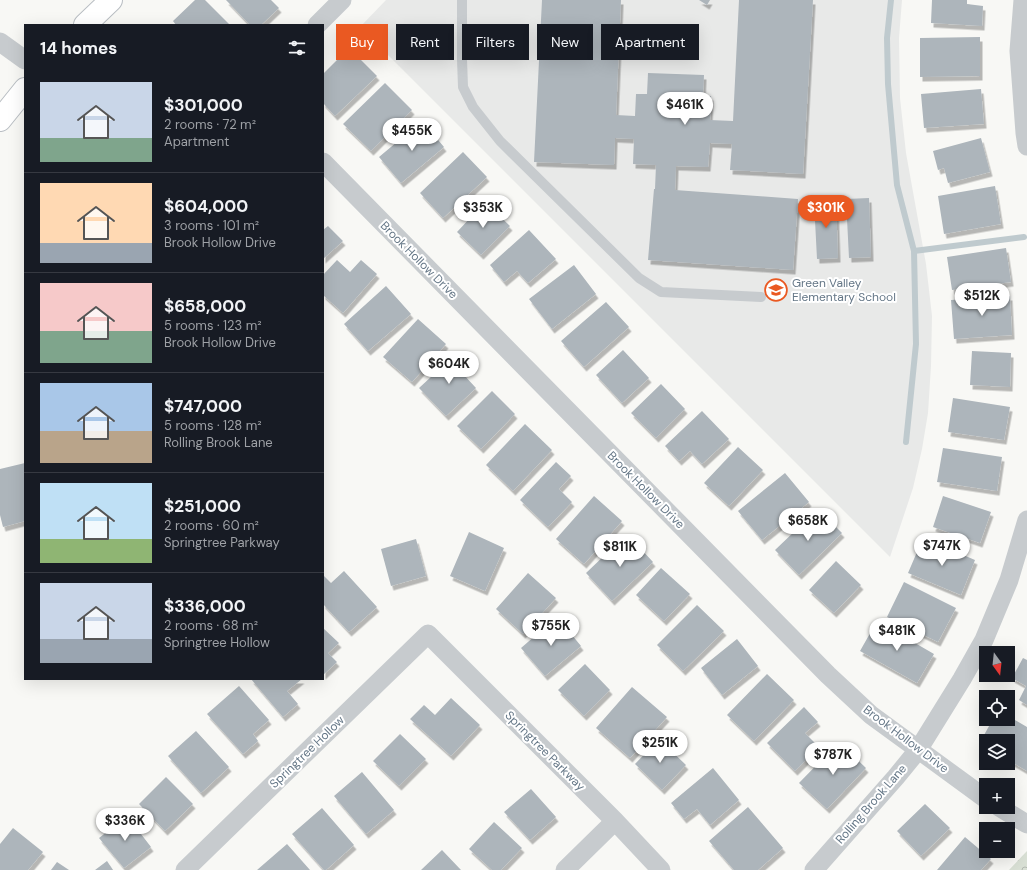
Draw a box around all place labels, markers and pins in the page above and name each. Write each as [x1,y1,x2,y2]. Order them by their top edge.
pin: $461K [657,92,713,126]
pin: $455K [384,118,440,152]
pin: $353K [455,195,511,229]
pin: $301K [798,195,854,229]
place label: Green Valley Elementary School [792,275,896,305]
school or university icon: Green Valley Elementary School [763,277,789,303]
pin: $512K [954,283,1010,317]
pin: $604K [421,351,477,385]
pin: $658K [780,508,836,542]
pin: $747K [914,533,970,567]
pin: $811K [592,534,648,568]
pin: $755K [523,613,579,647]
pin: $481K [869,618,925,652]
pin: $251K [632,730,688,764]
pin: $787K [805,742,861,776]
pin: $336K [97,808,153,842]

